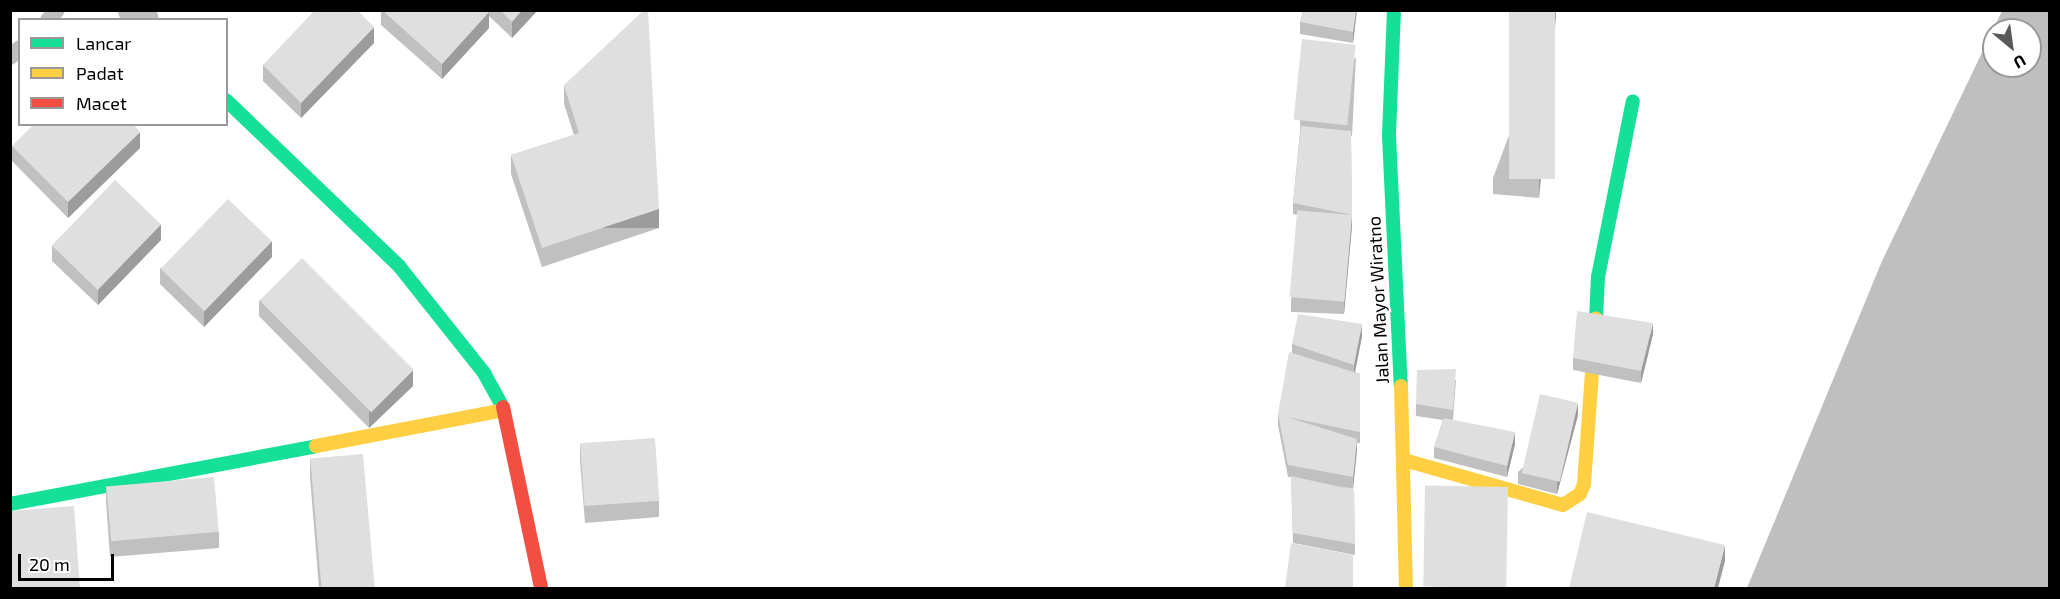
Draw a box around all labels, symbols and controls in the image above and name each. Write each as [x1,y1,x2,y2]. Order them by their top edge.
legend [18,18,228,126]
north arrow [1982,18,2042,78]
text: Lancar [76,32,132,54]
text: U [2011,51,2029,73]
text: Padat [76,62,123,84]
text: Macet [76,92,127,114]
street label: Jalan Mayor Wiratno [1363,215,1393,385]
scale bar [21,542,117,580]
text: 20 m [29,553,70,575]

